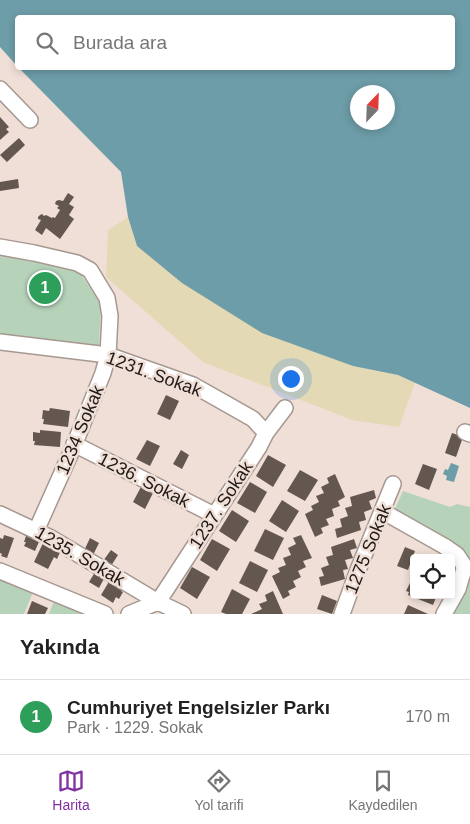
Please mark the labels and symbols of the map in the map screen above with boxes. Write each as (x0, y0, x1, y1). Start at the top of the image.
north arrow (350, 85, 395, 130)
pin: 1 (29, 269, 61, 307)
street label: 1231. Sokak (104, 347, 205, 401)
your location (278, 366, 304, 392)
street label: 1234 Sokak (52, 381, 108, 478)
street label: 1236. Sokak (95, 448, 194, 512)
street label: 1237. Sokak (185, 457, 257, 552)
street label: 1275 Sokak (341, 500, 395, 597)
street label: 1235. Sokak (32, 522, 129, 590)

